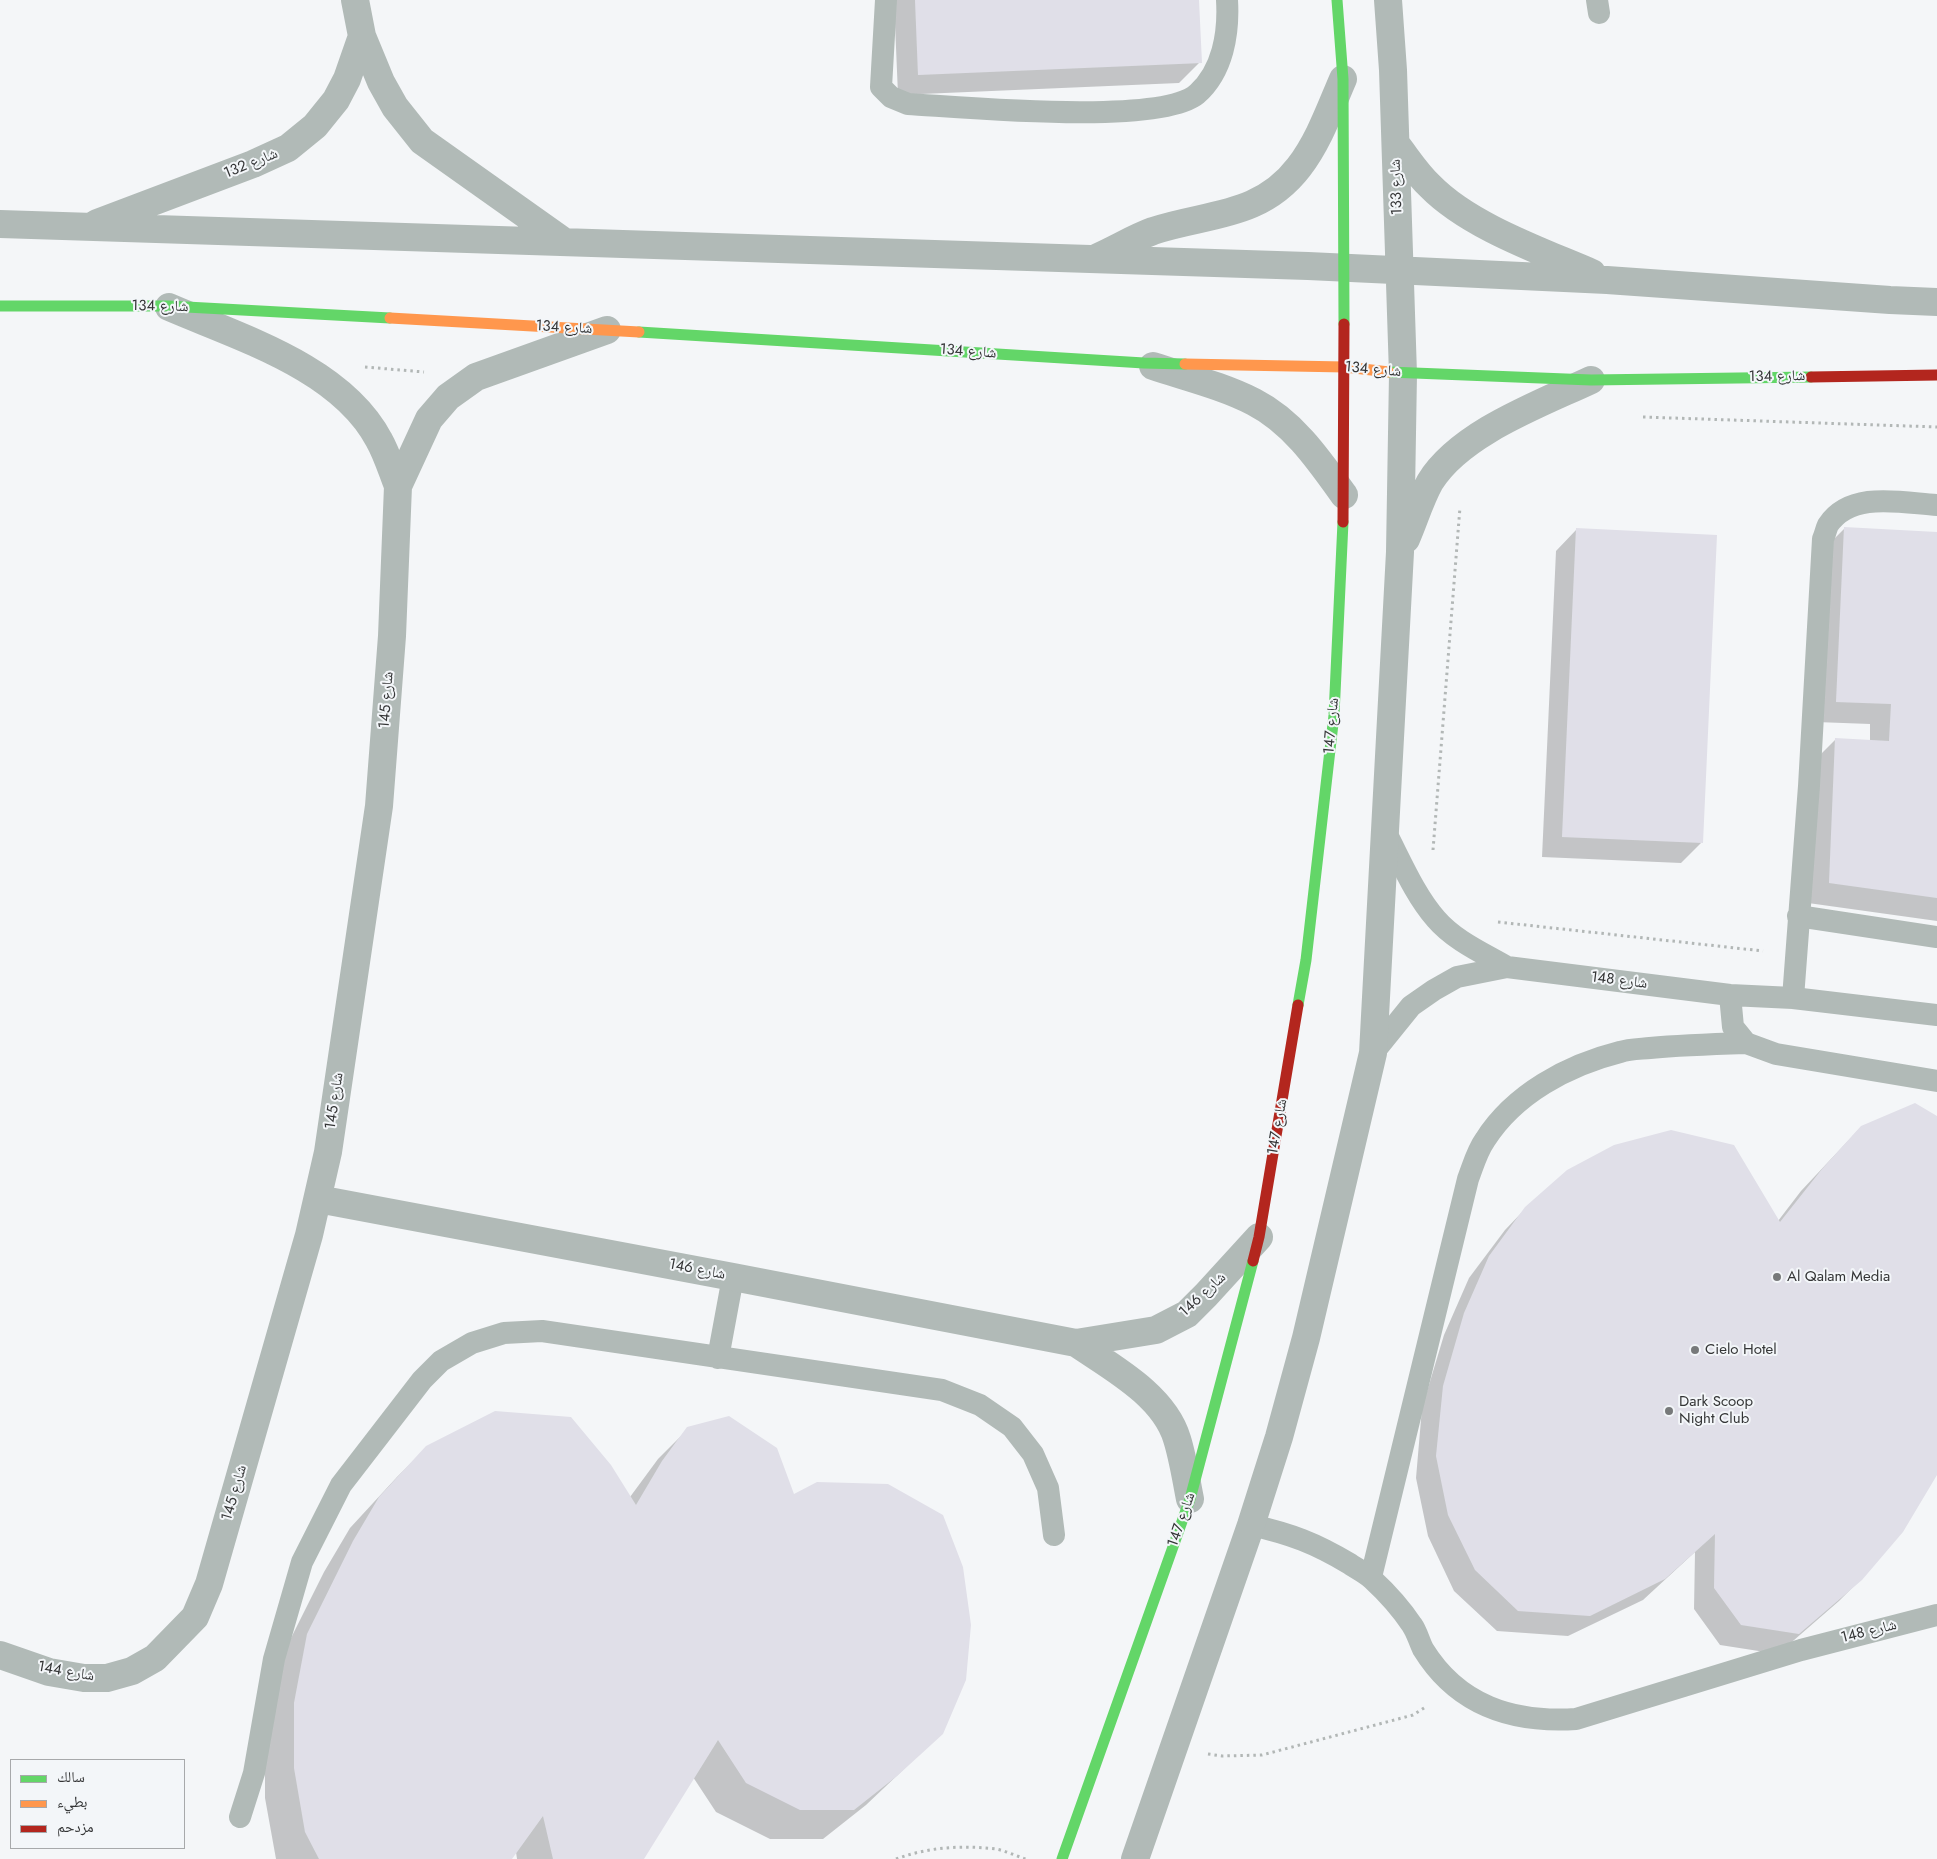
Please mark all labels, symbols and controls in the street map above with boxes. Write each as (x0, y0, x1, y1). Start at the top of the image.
street label: شارع 132 (221, 145, 281, 183)
street label: شارع 133 (1387, 159, 1407, 215)
street label: شارع 134 (131, 298, 189, 316)
street label: شارع 134 (535, 318, 593, 338)
street label: شارع 134 (939, 341, 997, 363)
street label: شارع 134 (1344, 359, 1402, 381)
street label: شارع 134 (1748, 368, 1806, 386)
street label: شارع 145 (376, 671, 398, 729)
street label: شارع 147 (1321, 697, 1343, 755)
street label: شارع 148 (1590, 969, 1648, 993)
street label: شارع 145 (322, 1072, 348, 1130)
street label: شارع 147 (1264, 1098, 1292, 1156)
street label: شارع 146 (667, 1256, 727, 1284)
place label: Al Qalam Media (1787, 1268, 1890, 1286)
street label: شارع 146 (1176, 1269, 1230, 1321)
marker: Al Qalam Media (1771, 1271, 1783, 1283)
place label: Cielo Hotel (1705, 1341, 1777, 1359)
marker: Cielo Hotel (1689, 1344, 1701, 1356)
place label: Dark Scoop Night Club (1679, 1393, 1753, 1428)
marker: Dark Scoop Night Club (1663, 1405, 1675, 1417)
street label: شارع 145 (218, 1463, 252, 1523)
street label: شارع 147 (1164, 1490, 1200, 1550)
street label: شارع 148 (1839, 1616, 1899, 1648)
street label: شارع 144 (36, 1658, 96, 1686)
legend (10, 1759, 185, 1849)
text: سالك (57, 1766, 85, 1788)
text: بطيء (57, 1791, 87, 1813)
text: مزدحم (57, 1816, 94, 1838)

